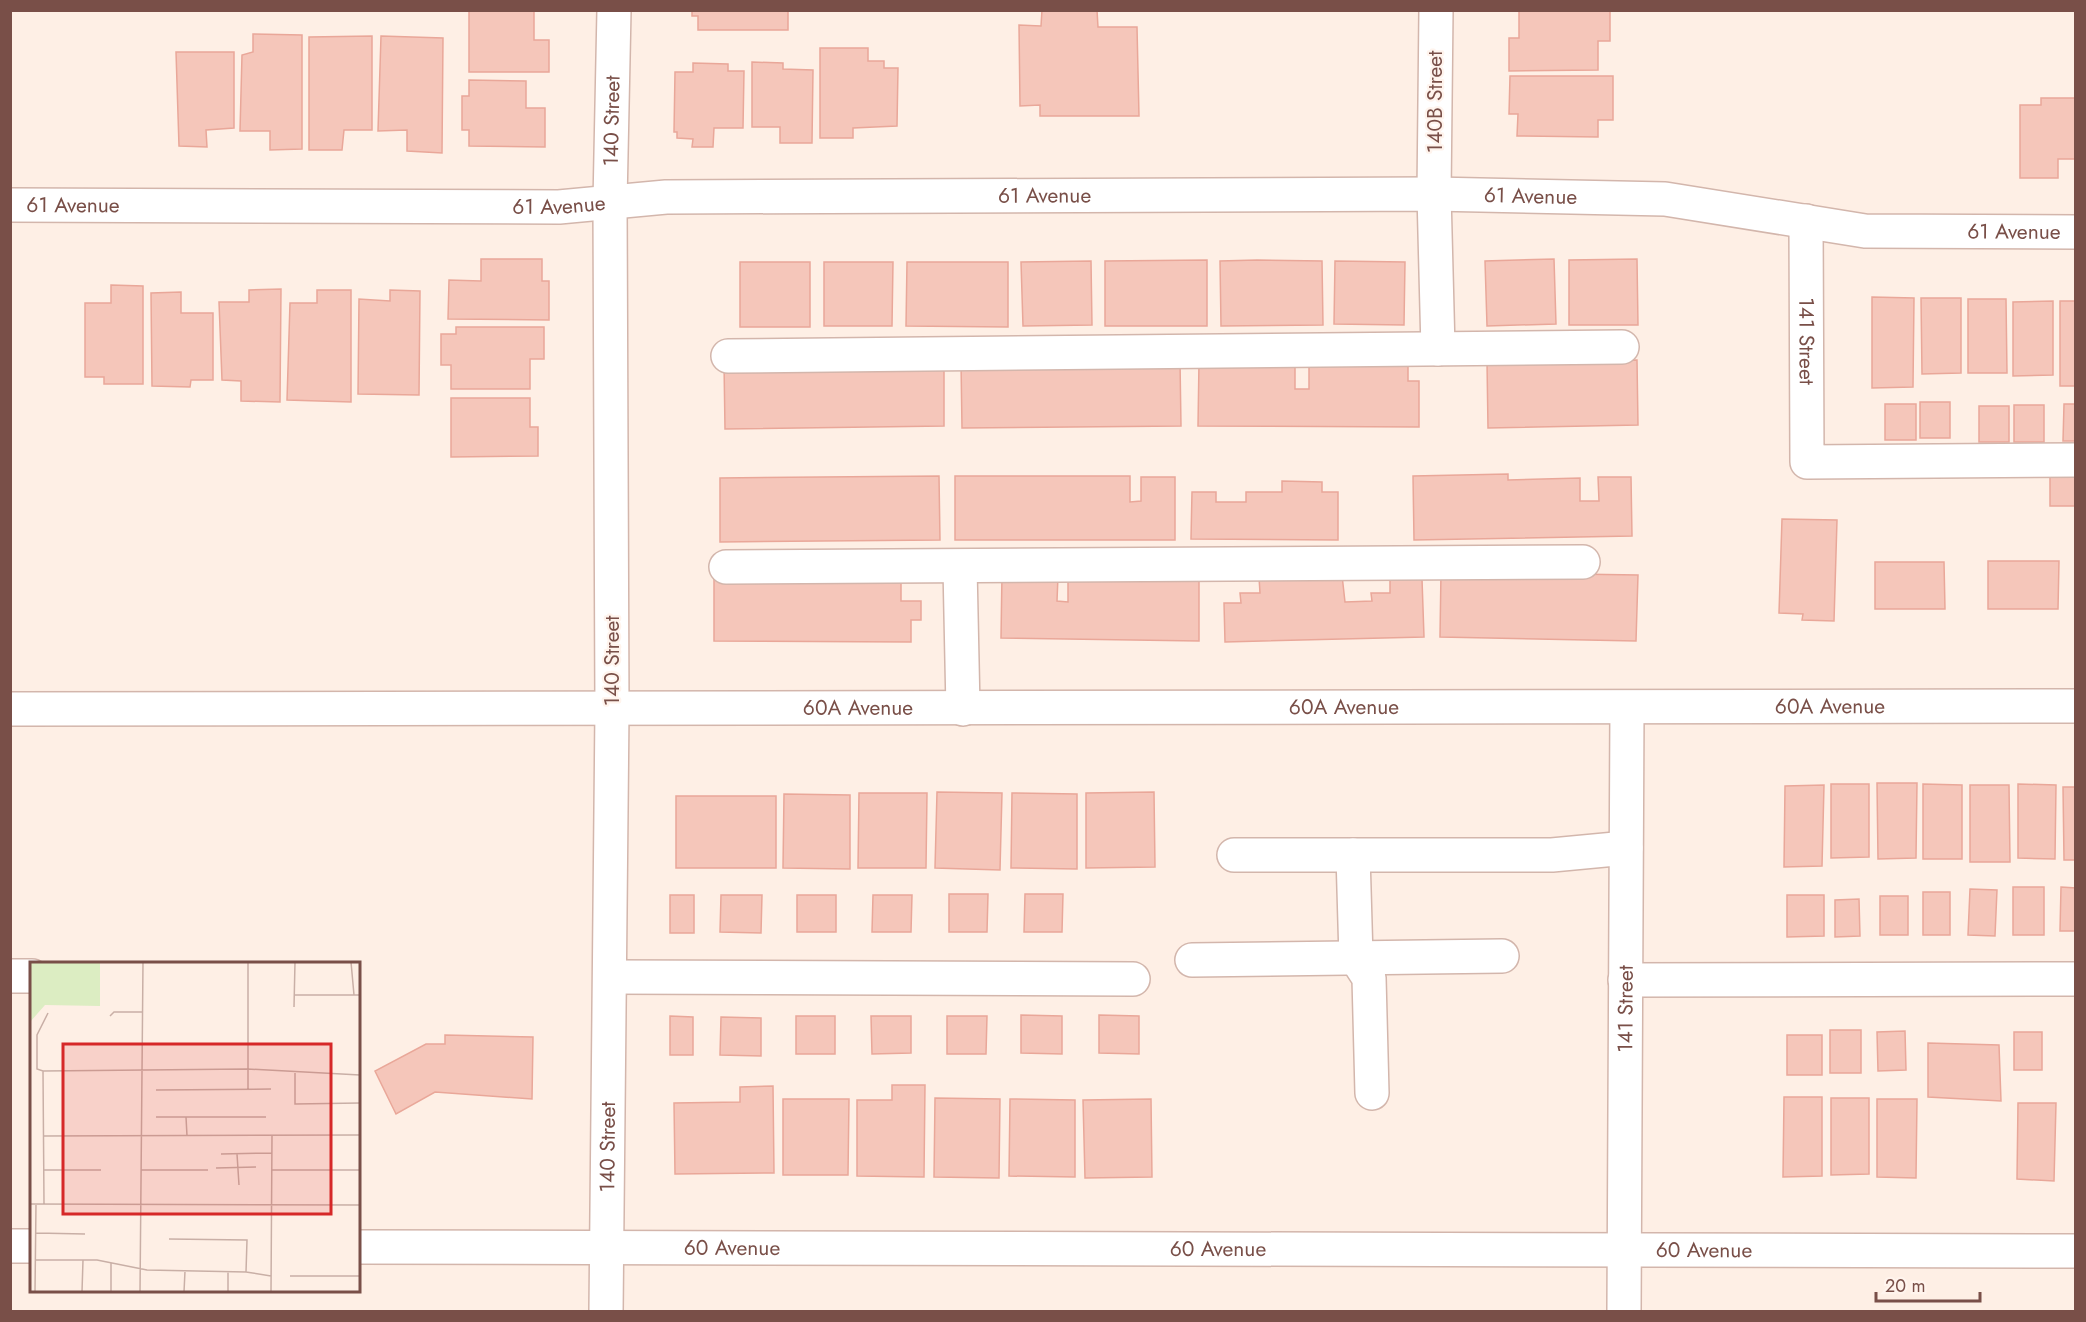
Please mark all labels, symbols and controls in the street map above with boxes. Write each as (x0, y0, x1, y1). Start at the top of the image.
street label: 140B Street (1420, 51, 1450, 153)
street label: 140 Street (596, 75, 628, 167)
street label: 61 Avenue (998, 180, 1091, 211)
street label: 61 Avenue (1484, 180, 1578, 212)
street label: 61 Avenue (512, 188, 607, 222)
street label: 61 Avenue (26, 190, 120, 220)
street label: 61 Avenue (1967, 216, 2061, 247)
street label: 141 Street (1791, 297, 1822, 385)
street label: 140 Street (597, 616, 627, 706)
street label: 60A Avenue (1775, 691, 1885, 721)
street label: 60A Avenue (1289, 692, 1399, 722)
street label: 60A Avenue (803, 693, 913, 723)
inset map (30, 962, 360, 1292)
street label: 141 Street (1610, 965, 1641, 1053)
street label: 140 Street (592, 1101, 623, 1193)
street label: 60 Avenue (684, 1233, 780, 1263)
street label: 60 Avenue (1170, 1234, 1266, 1264)
street label: 60 Avenue (1656, 1235, 1752, 1265)
scale bar (1876, 1265, 1980, 1303)
text: 20 m (1885, 1273, 1925, 1299)

